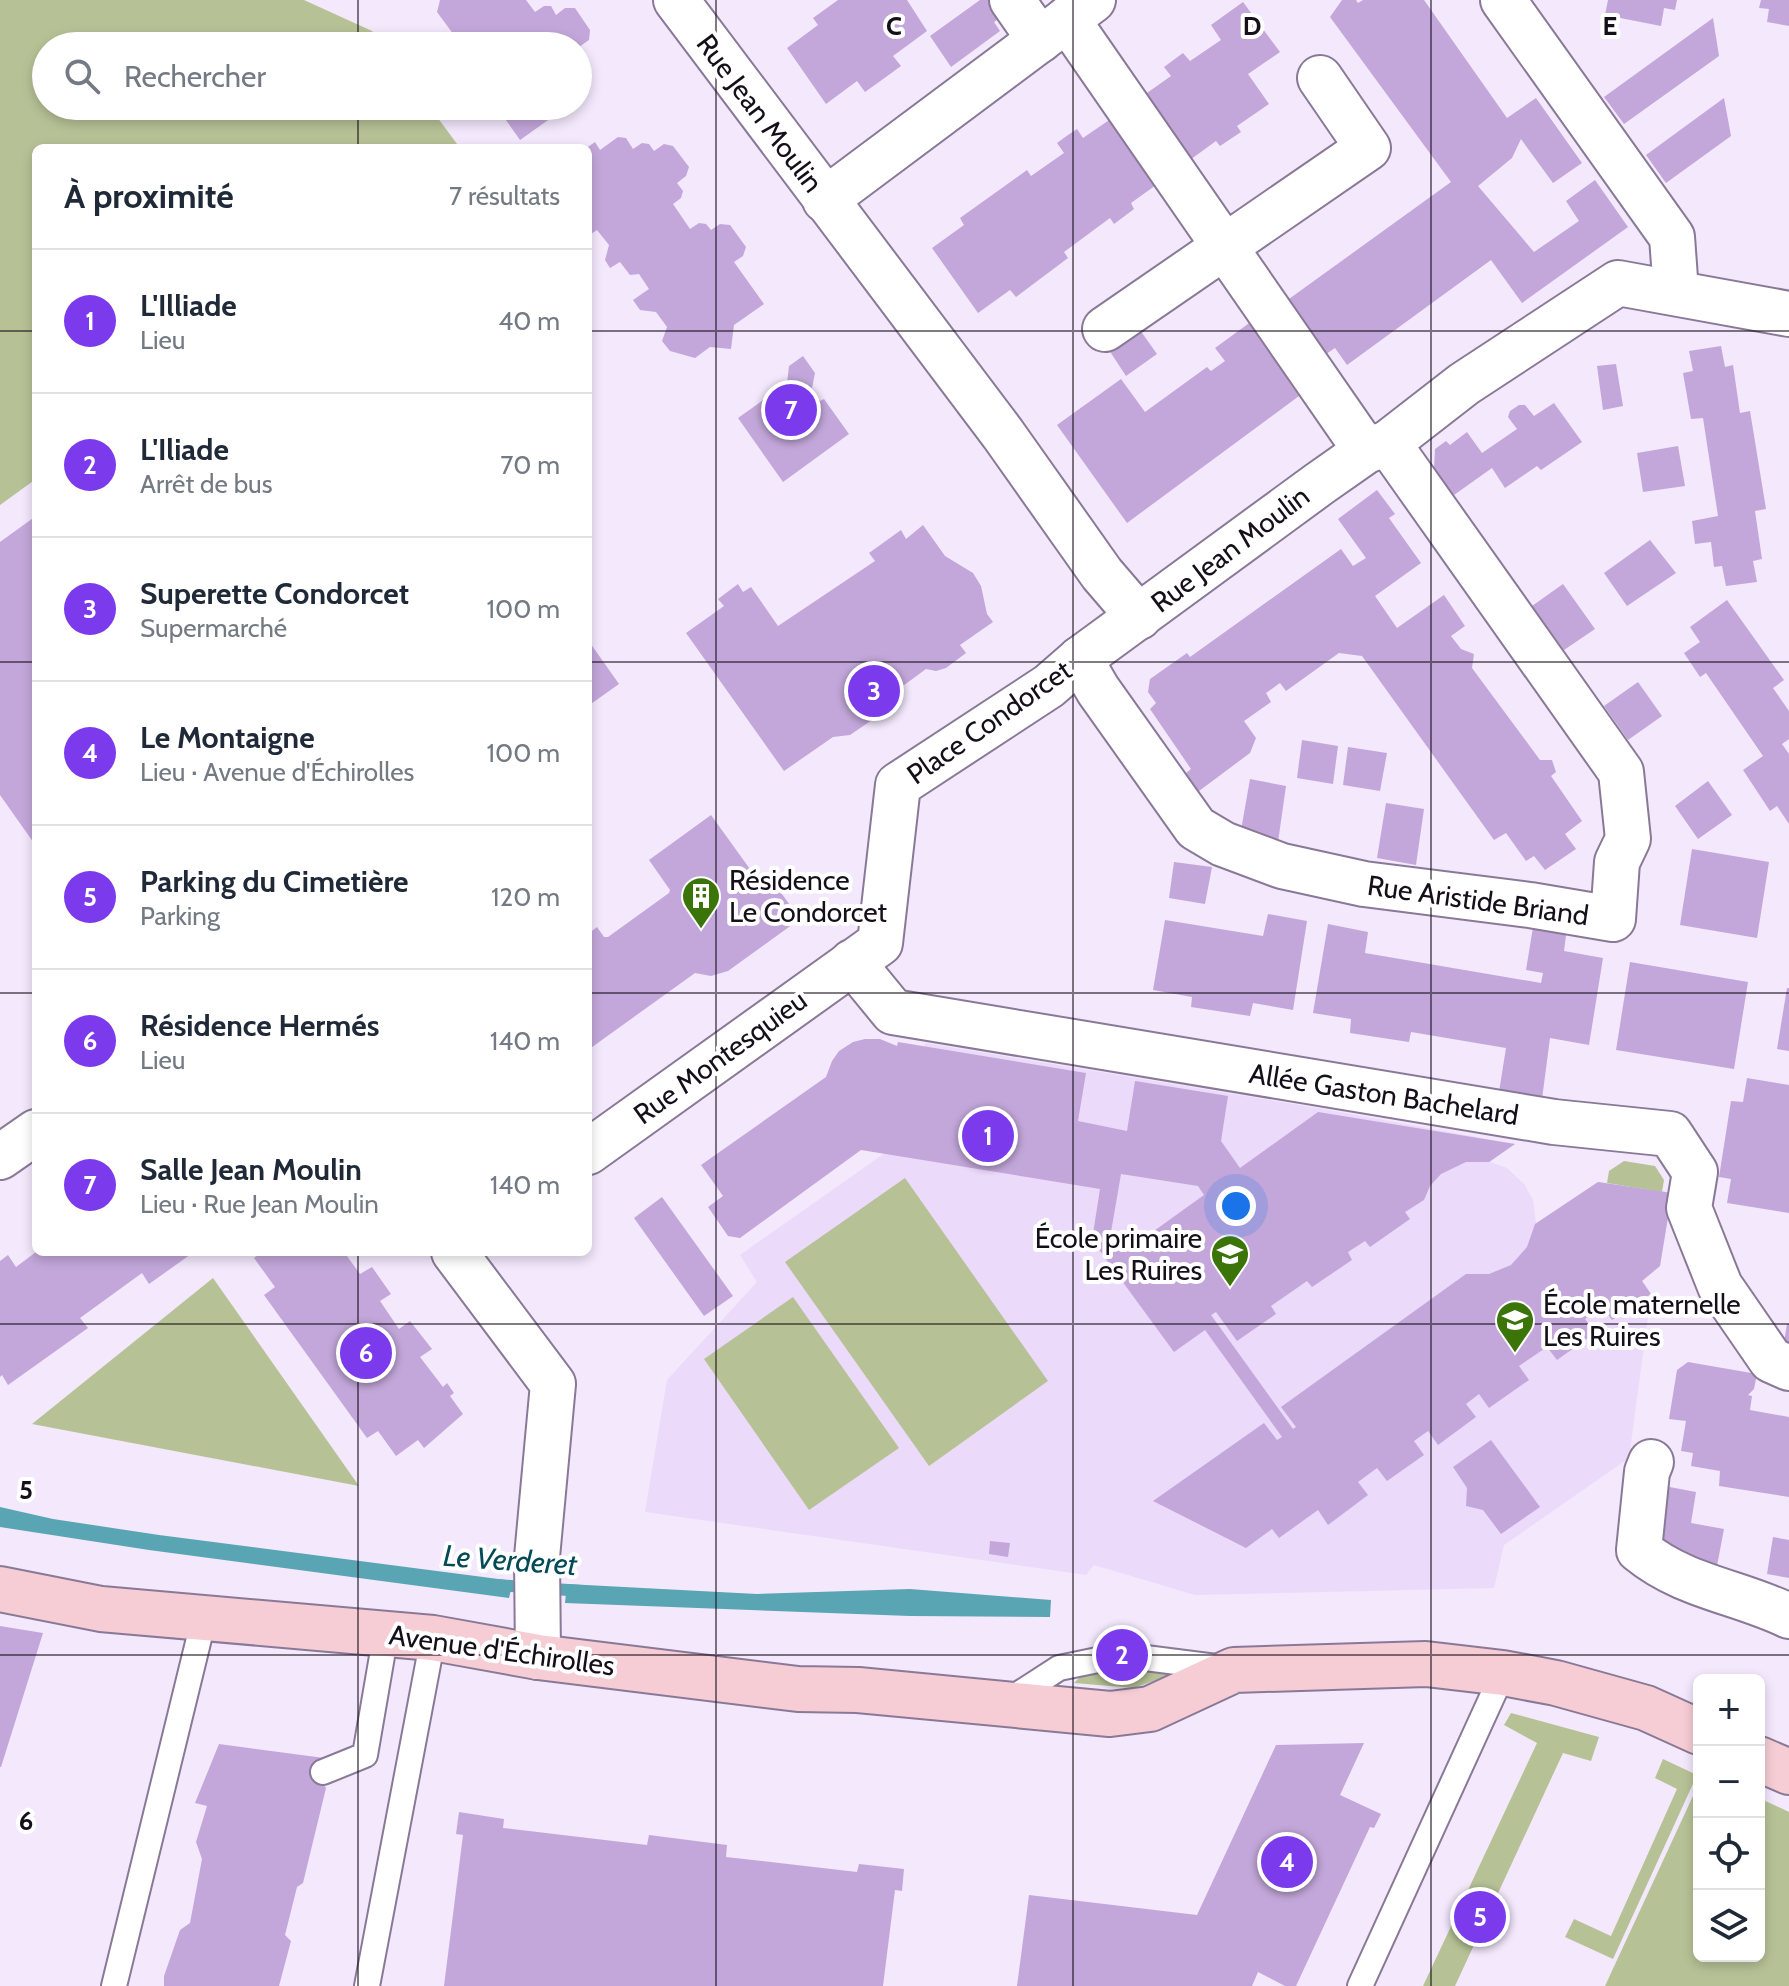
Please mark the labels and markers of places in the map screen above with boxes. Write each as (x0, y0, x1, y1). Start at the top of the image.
pin: 7 (765, 380, 817, 440)
pin: 3 (848, 661, 900, 721)
place label: Résidence Le Condorcet (729, 863, 887, 929)
building icon: Résidence Le Condorcet (680, 875, 722, 930)
pin: 1 (962, 1106, 1014, 1166)
place label: École primaire Les Ruires (1035, 1221, 1202, 1287)
school or university icon: École primaire Les Ruires (1209, 1233, 1251, 1288)
place label: École maternelle Les Ruires (1543, 1287, 1741, 1353)
school or university icon: École maternelle Les Ruires (1494, 1299, 1536, 1354)
pin: 6 (340, 1323, 392, 1383)
pin: 2 (1096, 1625, 1148, 1685)
pin: 4 (1261, 1832, 1313, 1892)
pin: 5 (1454, 1887, 1506, 1947)

